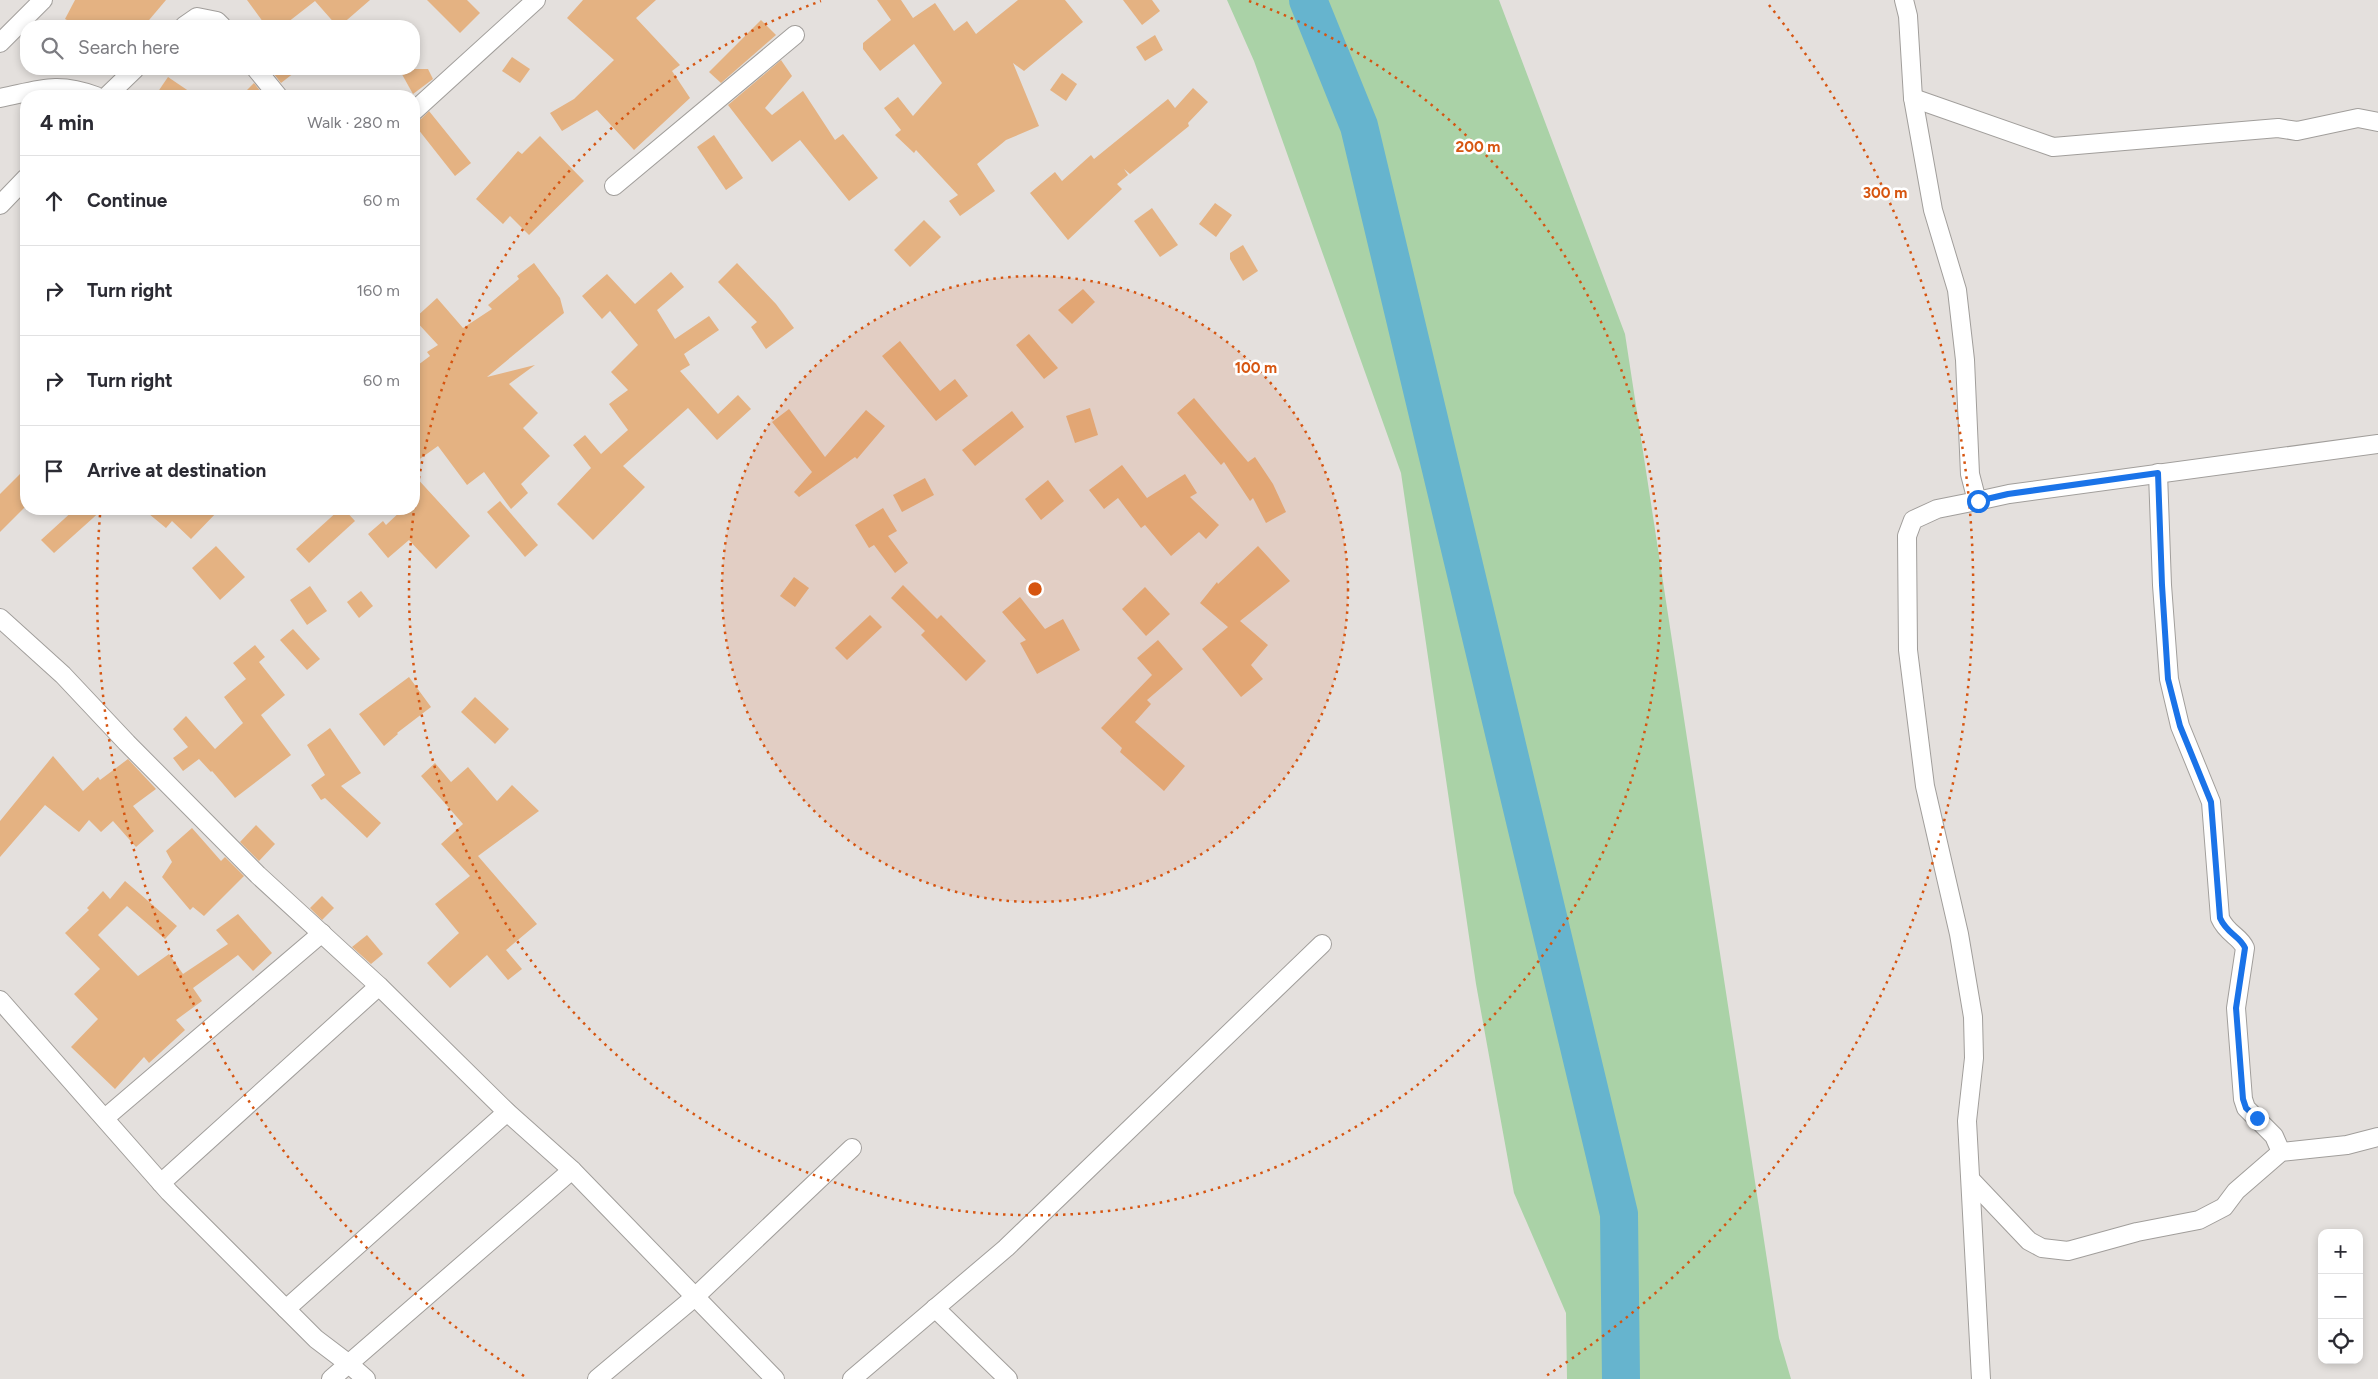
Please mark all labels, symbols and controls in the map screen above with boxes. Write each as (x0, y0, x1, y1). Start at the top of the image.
search box (20, 20, 420, 75)
icon: search (38, 34, 66, 62)
text: Search here (78, 36, 180, 59)
text: 4 min (40, 110, 94, 135)
text: Walk · 280 m (307, 113, 400, 132)
text: 200 m (1456, 138, 1500, 156)
text: 300 m (1863, 184, 1907, 202)
icon: ahead (40, 187, 68, 215)
text: Continue (87, 189, 167, 212)
text: 60 m (363, 191, 400, 210)
icon: right (40, 277, 68, 305)
text: Turn right (87, 279, 173, 302)
text: 160 m (357, 281, 400, 300)
text: 100 m (1235, 359, 1277, 377)
icon: right (40, 367, 68, 395)
text: Turn right (87, 369, 173, 392)
text: 60 m (363, 371, 400, 390)
icon: arrive (40, 457, 68, 485)
text: Arrive at destination (87, 459, 266, 482)
route start (1967, 490, 1990, 513)
centre of rings (1026, 580, 1044, 598)
route end (2246, 1107, 2269, 1130)
map controls (2318, 1229, 2363, 1364)
button: + (2318, 1229, 2363, 1274)
button: − (2318, 1274, 2363, 1319)
button: locate (2318, 1319, 2363, 1364)

